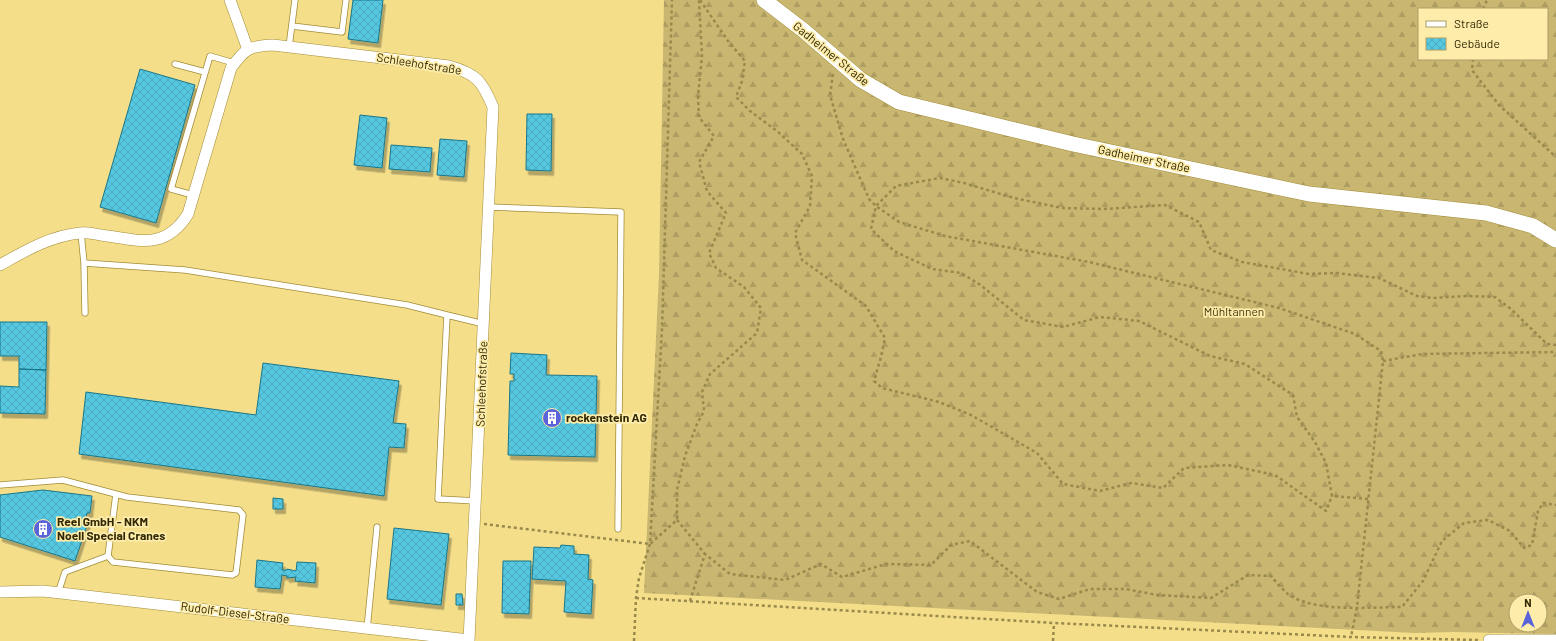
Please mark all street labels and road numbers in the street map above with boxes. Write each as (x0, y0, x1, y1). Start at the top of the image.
street label: Gadheimer Straße (791, 18, 872, 88)
street label: Schleehofstraße (376, 49, 463, 77)
street label: Gadheimer Straße (1097, 141, 1192, 175)
street label: Schleehofstraße (473, 341, 489, 427)
street label: Rudolf-Diesel-Straße (180, 598, 290, 626)

